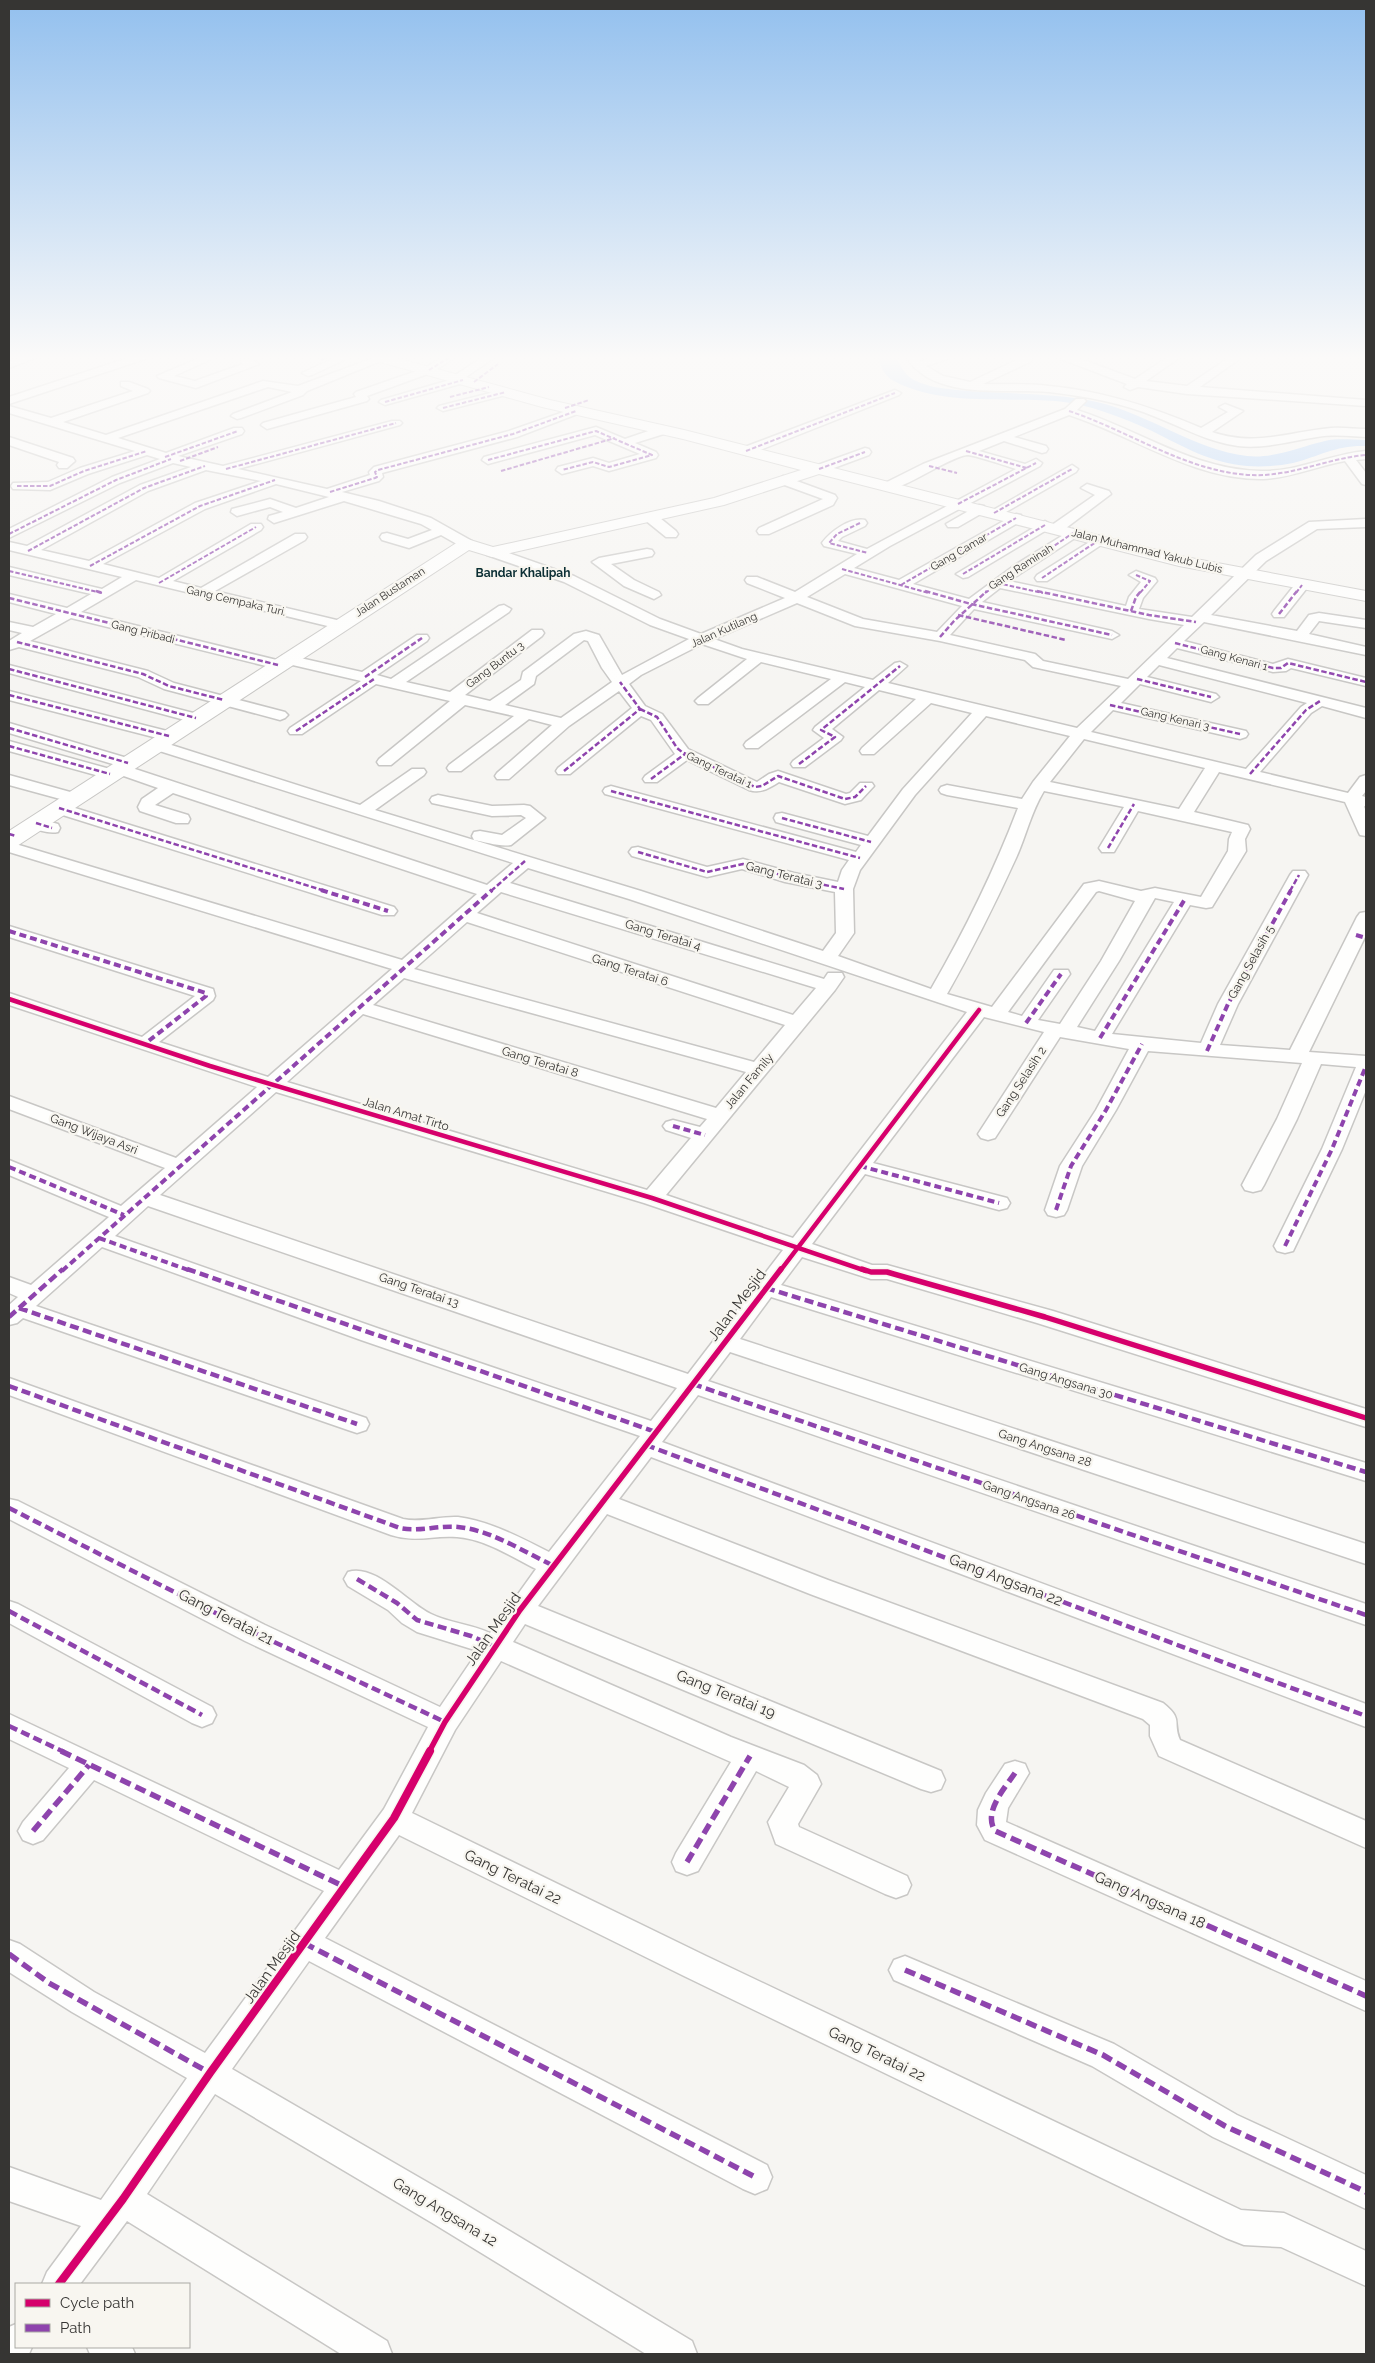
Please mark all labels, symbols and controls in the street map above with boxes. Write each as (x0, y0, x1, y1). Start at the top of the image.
street label: Jalan Muhammad Yakub Lubis (1070, 526, 1224, 576)
street label: Gang Camar (928, 530, 990, 573)
street label: Gang Raminah (986, 541, 1056, 593)
street label: Jalan Bustaman (353, 565, 427, 619)
district label: Bandar Khalipah (476, 566, 570, 580)
street label: Gang Cempaka Turi. (185, 583, 287, 619)
street label: Jalan Kutilang (689, 610, 759, 650)
street label: Gang Pribadi (110, 618, 176, 646)
street label: Gang Buntu 3 (464, 639, 527, 691)
street label: Gang Kenari 1 (1199, 643, 1269, 673)
street label: Gang Kenari 3 (1139, 705, 1211, 733)
street label: Gang Teratai 1 (684, 749, 754, 791)
street label: Gang Teratai 3 (744, 859, 824, 891)
street label: Gang Teratai 4 (623, 917, 703, 953)
street label: Gang Selasih 5 (1225, 922, 1277, 1001)
street label: Gang Teratai 6 (590, 951, 670, 989)
street label: Gang Teratai 8 (500, 1044, 580, 1080)
street label: Gang Selasih 2 (993, 1044, 1049, 1120)
street label: Jalan Family (722, 1050, 777, 1112)
street label: Jalan Amat Tirto (361, 1094, 451, 1134)
street label: Gang Wijaya Asri (48, 1111, 140, 1157)
street label: Jalan Mesjid (704, 1266, 770, 1344)
street label: Gang Teratai 13 (377, 1270, 461, 1310)
street label: Gang Angsana 30 (1017, 1360, 1115, 1402)
street label: Gang Angsana 28 (997, 1426, 1093, 1470)
street label: Gang Angsana 26 (981, 1478, 1077, 1522)
street label: Gang Angsana 22 (947, 1550, 1066, 1610)
street label: Gang Teratai 21 (175, 1585, 277, 1649)
street label: Jalan Mesjid (461, 1589, 525, 1669)
street label: Gang Teratai 19 (674, 1666, 778, 1722)
street label: Gang Teratai 22 (461, 1846, 565, 1908)
street label: Gang Angsana 18 (1092, 1867, 1209, 1933)
street label: Jalan Mesjid (240, 1927, 304, 2007)
street label: Gang Teratai 22 (825, 2023, 929, 2085)
street label: Gang Angsana 12 (389, 2174, 501, 2250)
legend (15, 2283, 190, 2348)
text: Cycle path (60, 2294, 134, 2312)
text: Path (60, 2319, 91, 2337)

